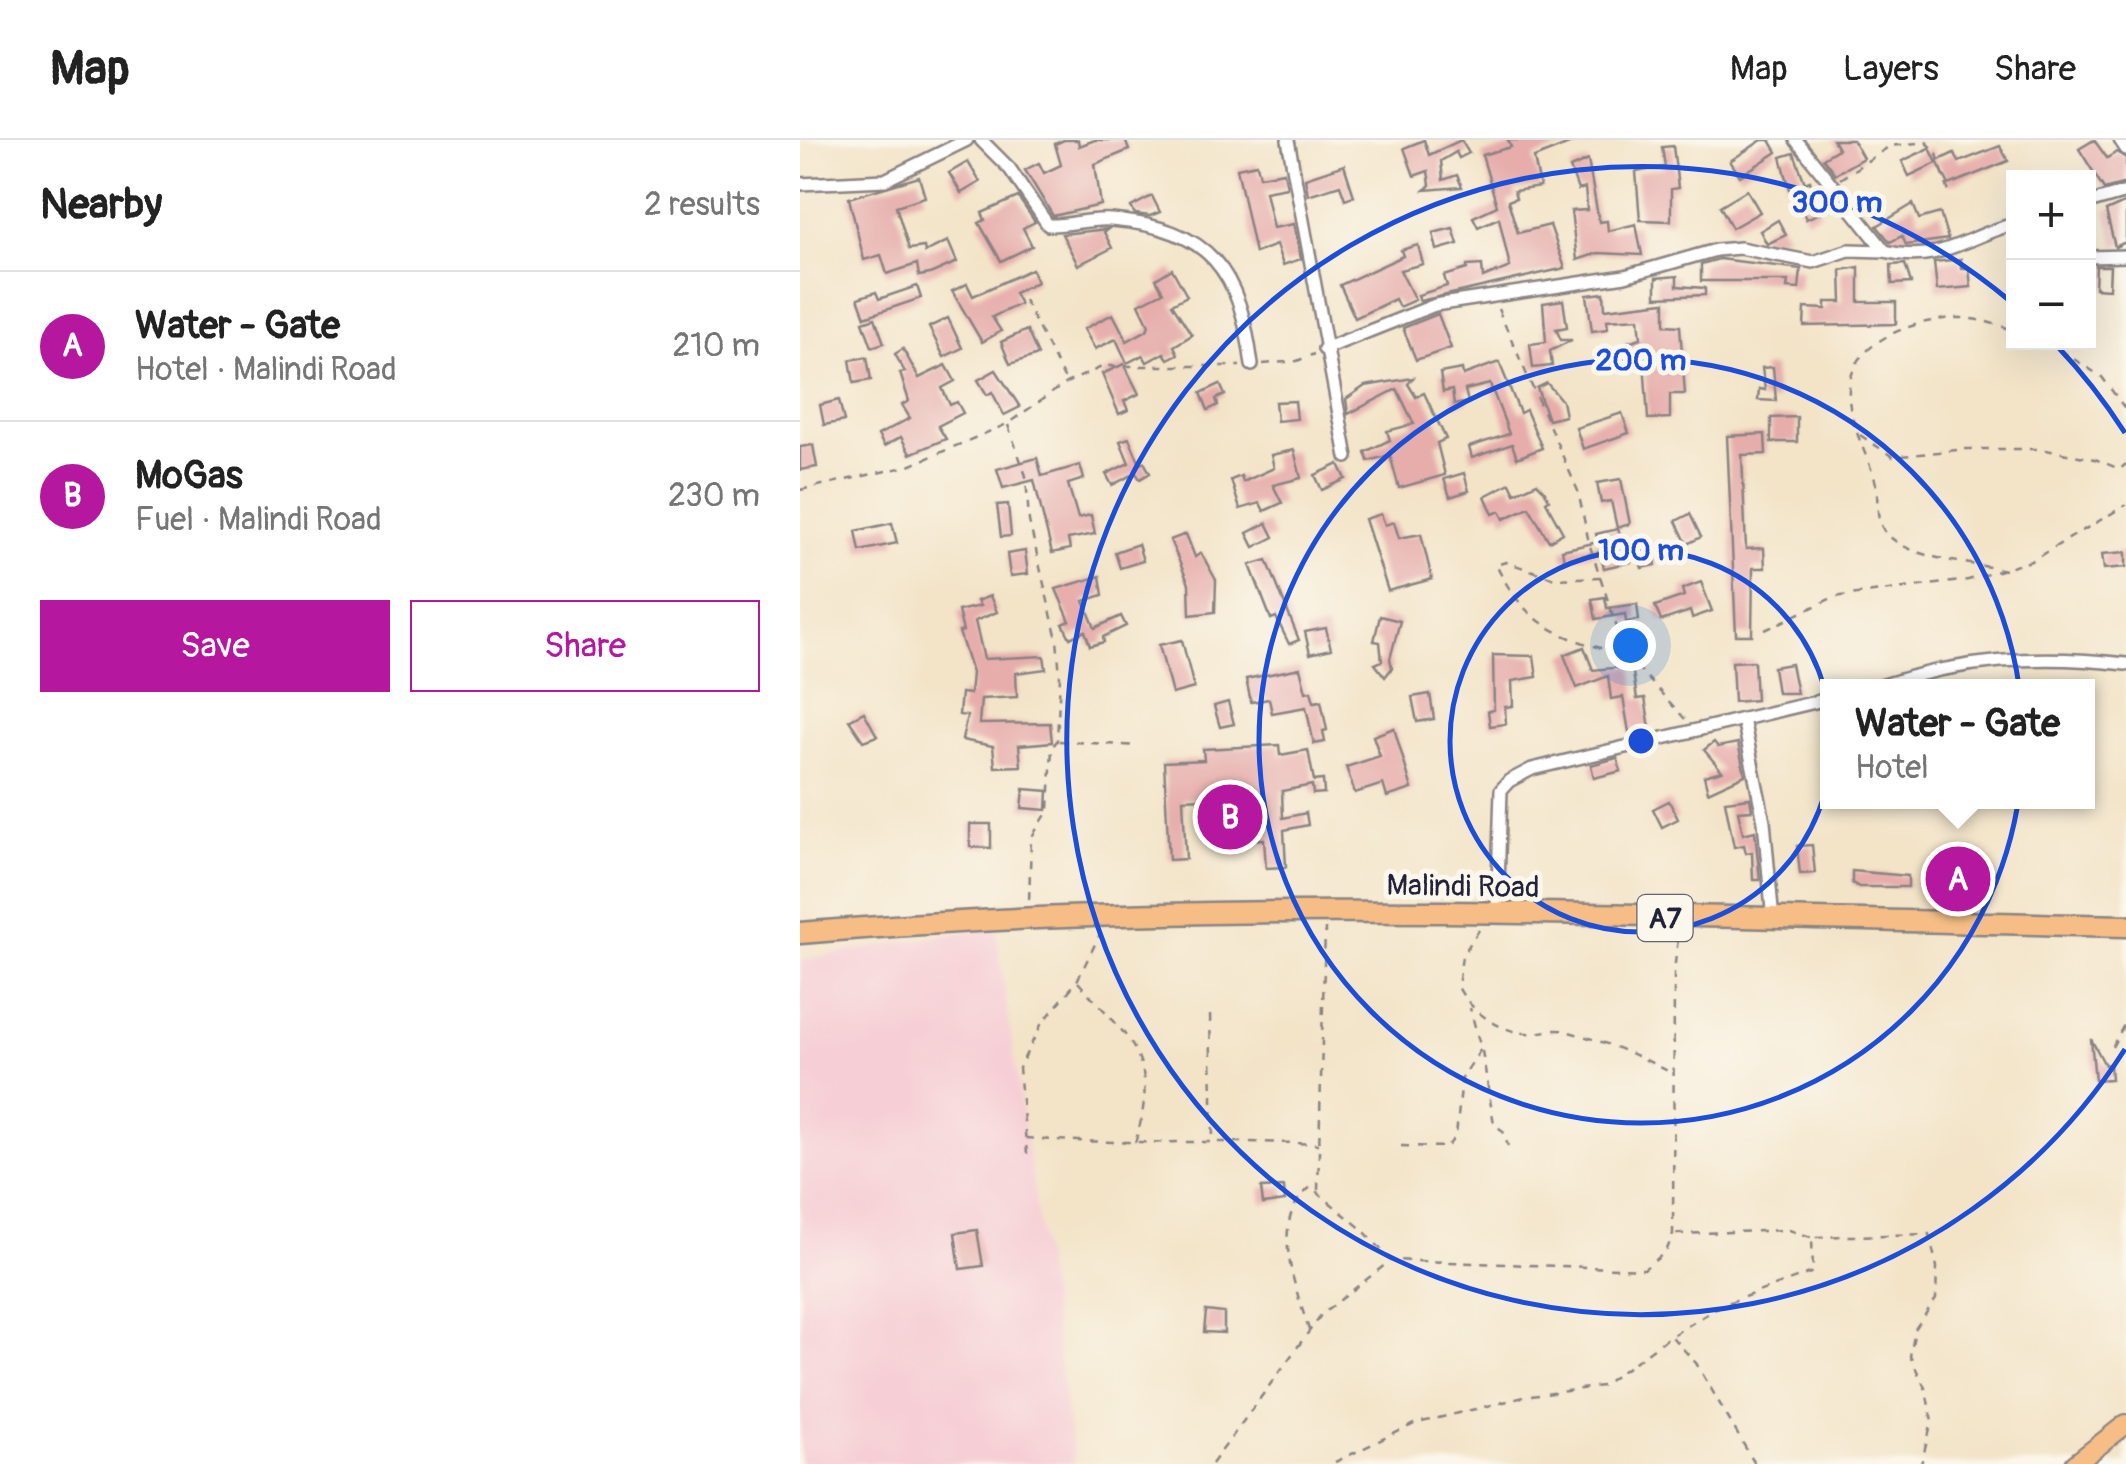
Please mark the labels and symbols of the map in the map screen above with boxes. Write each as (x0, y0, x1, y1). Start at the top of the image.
text: 300 m (1792, 184, 1882, 221)
text: 200 m (1596, 342, 1686, 379)
text: 100 m (1598, 532, 1684, 569)
your location (1605, 620, 1656, 671)
centre of rings (1623, 723, 1659, 759)
pin: B (1198, 780, 1262, 854)
pin: A (1926, 842, 1990, 916)
street label: Malindi Road (1386, 867, 1540, 906)
road number: A7 (1638, 895, 1692, 941)

